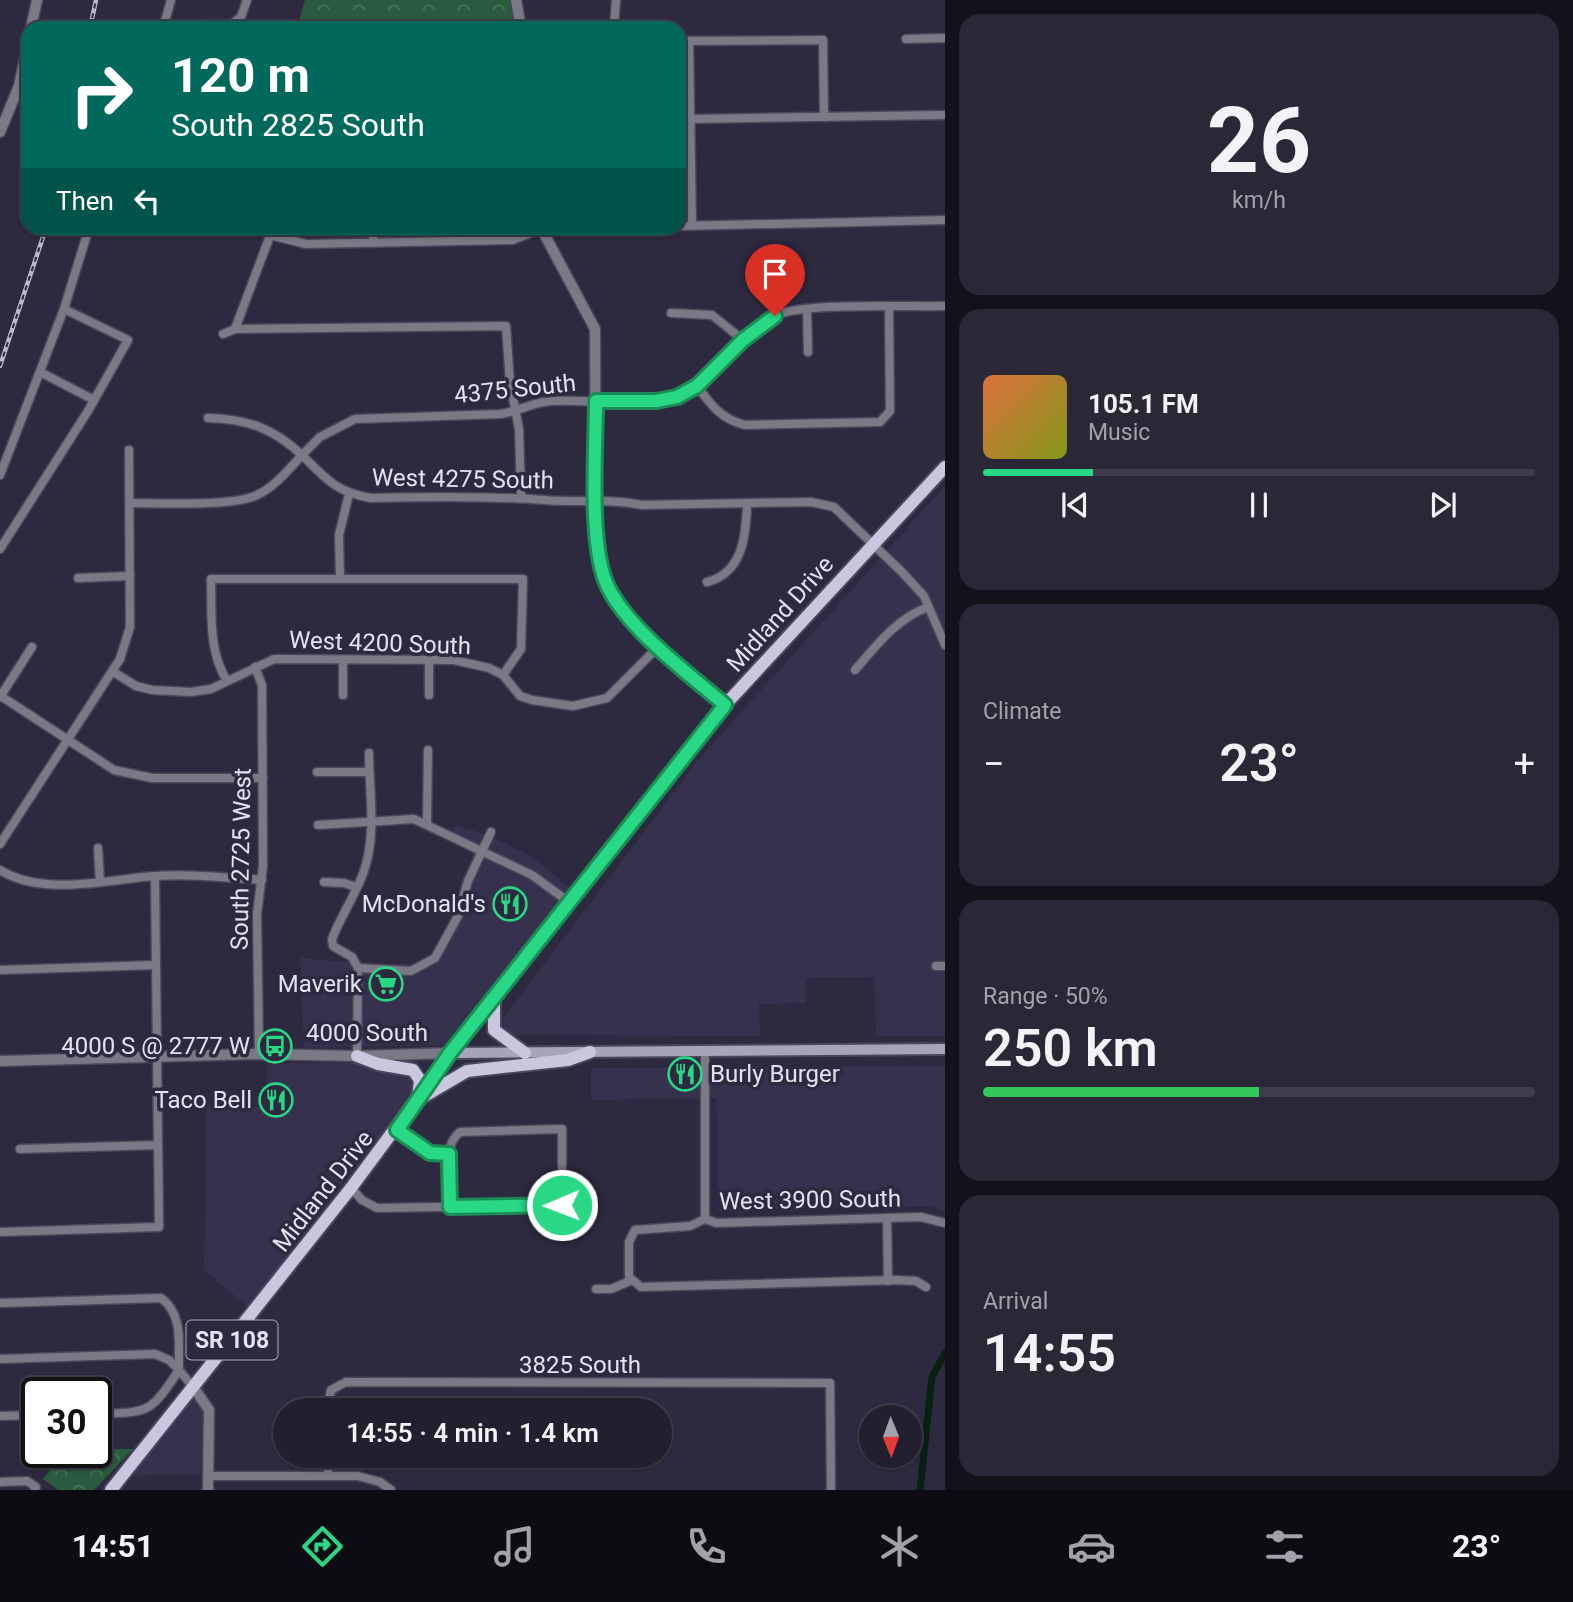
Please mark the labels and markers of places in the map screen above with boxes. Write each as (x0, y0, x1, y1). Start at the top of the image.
pin (745, 244, 805, 316)
restaurant icon: McDonald's (491, 885, 529, 923)
place label: McDonald's (362, 890, 486, 918)
supermarket icon: Maverik (367, 965, 405, 1003)
place label: Maverik (278, 970, 363, 998)
bus stop icon: 4000 S @ 2777 W (256, 1027, 294, 1065)
place label: 4000 S @ 2777 W (61, 1032, 250, 1060)
restaurant icon: Burly Burger (666, 1055, 704, 1093)
place label: Burly Burger (710, 1060, 840, 1088)
restaurant icon: Taco Bell (257, 1081, 295, 1119)
place label: Taco Bell (154, 1086, 252, 1114)

